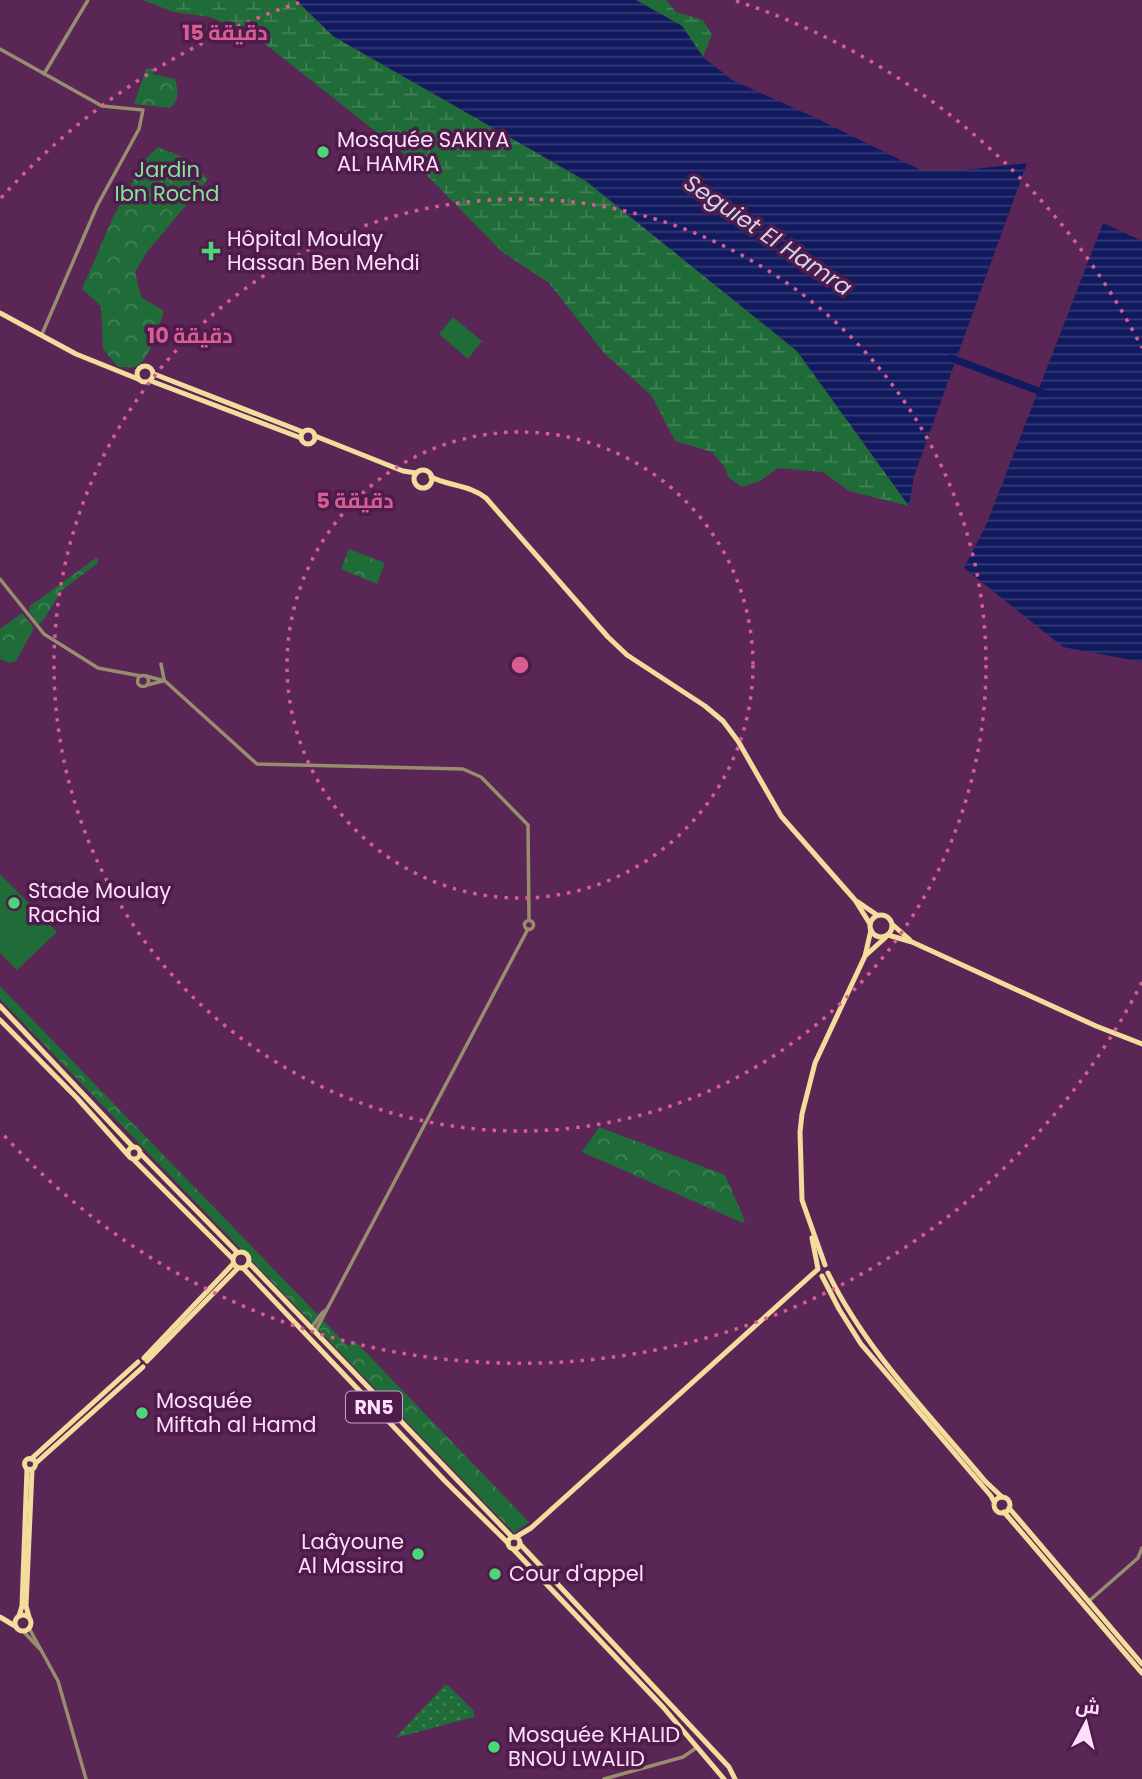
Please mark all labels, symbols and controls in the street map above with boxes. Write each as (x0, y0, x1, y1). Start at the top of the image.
text: 15 دقيقة (182, 18, 268, 47)
place label: Mosquée SAKIYA AL HAMRA (337, 125, 509, 178)
marker: Mosquée SAKIYA AL HAMRA (315, 144, 331, 160)
park label: Jardin Ibn Rochd (115, 155, 220, 208)
water label: Seguiet El Hamra (678, 167, 858, 303)
place label: Hôpital Moulay Hassan Ben Mehdi (227, 224, 420, 277)
marker: Hôpital Moulay Hassan Ben Mehdi (201, 241, 221, 261)
text: 10 دقيقة (147, 321, 233, 350)
text: 5 دقيقة (316, 486, 394, 515)
centre of rings (508, 653, 532, 677)
place label: Stade Moulay Rachid (28, 876, 171, 929)
marker: Stade Moulay Rachid (6, 895, 22, 911)
place label: Mosquée Miftah al Hamd (156, 1386, 317, 1439)
road number: RN5 (346, 1392, 402, 1422)
marker: Mosquée Miftah al Hamd (134, 1405, 150, 1421)
place label: Laâyoune Al Massira (298, 1527, 404, 1580)
marker: Laâyoune Al Massira (410, 1546, 426, 1562)
place label: Cour d'appel (509, 1559, 644, 1588)
marker: Cour d'appel (487, 1566, 503, 1582)
north arrow (1051, 1688, 1121, 1758)
text: ش (1074, 1692, 1102, 1722)
place label: Mosquée KHALID BNOU LWALID (508, 1720, 680, 1773)
marker: Mosquée KHALID BNOU LWALID (486, 1739, 502, 1755)

